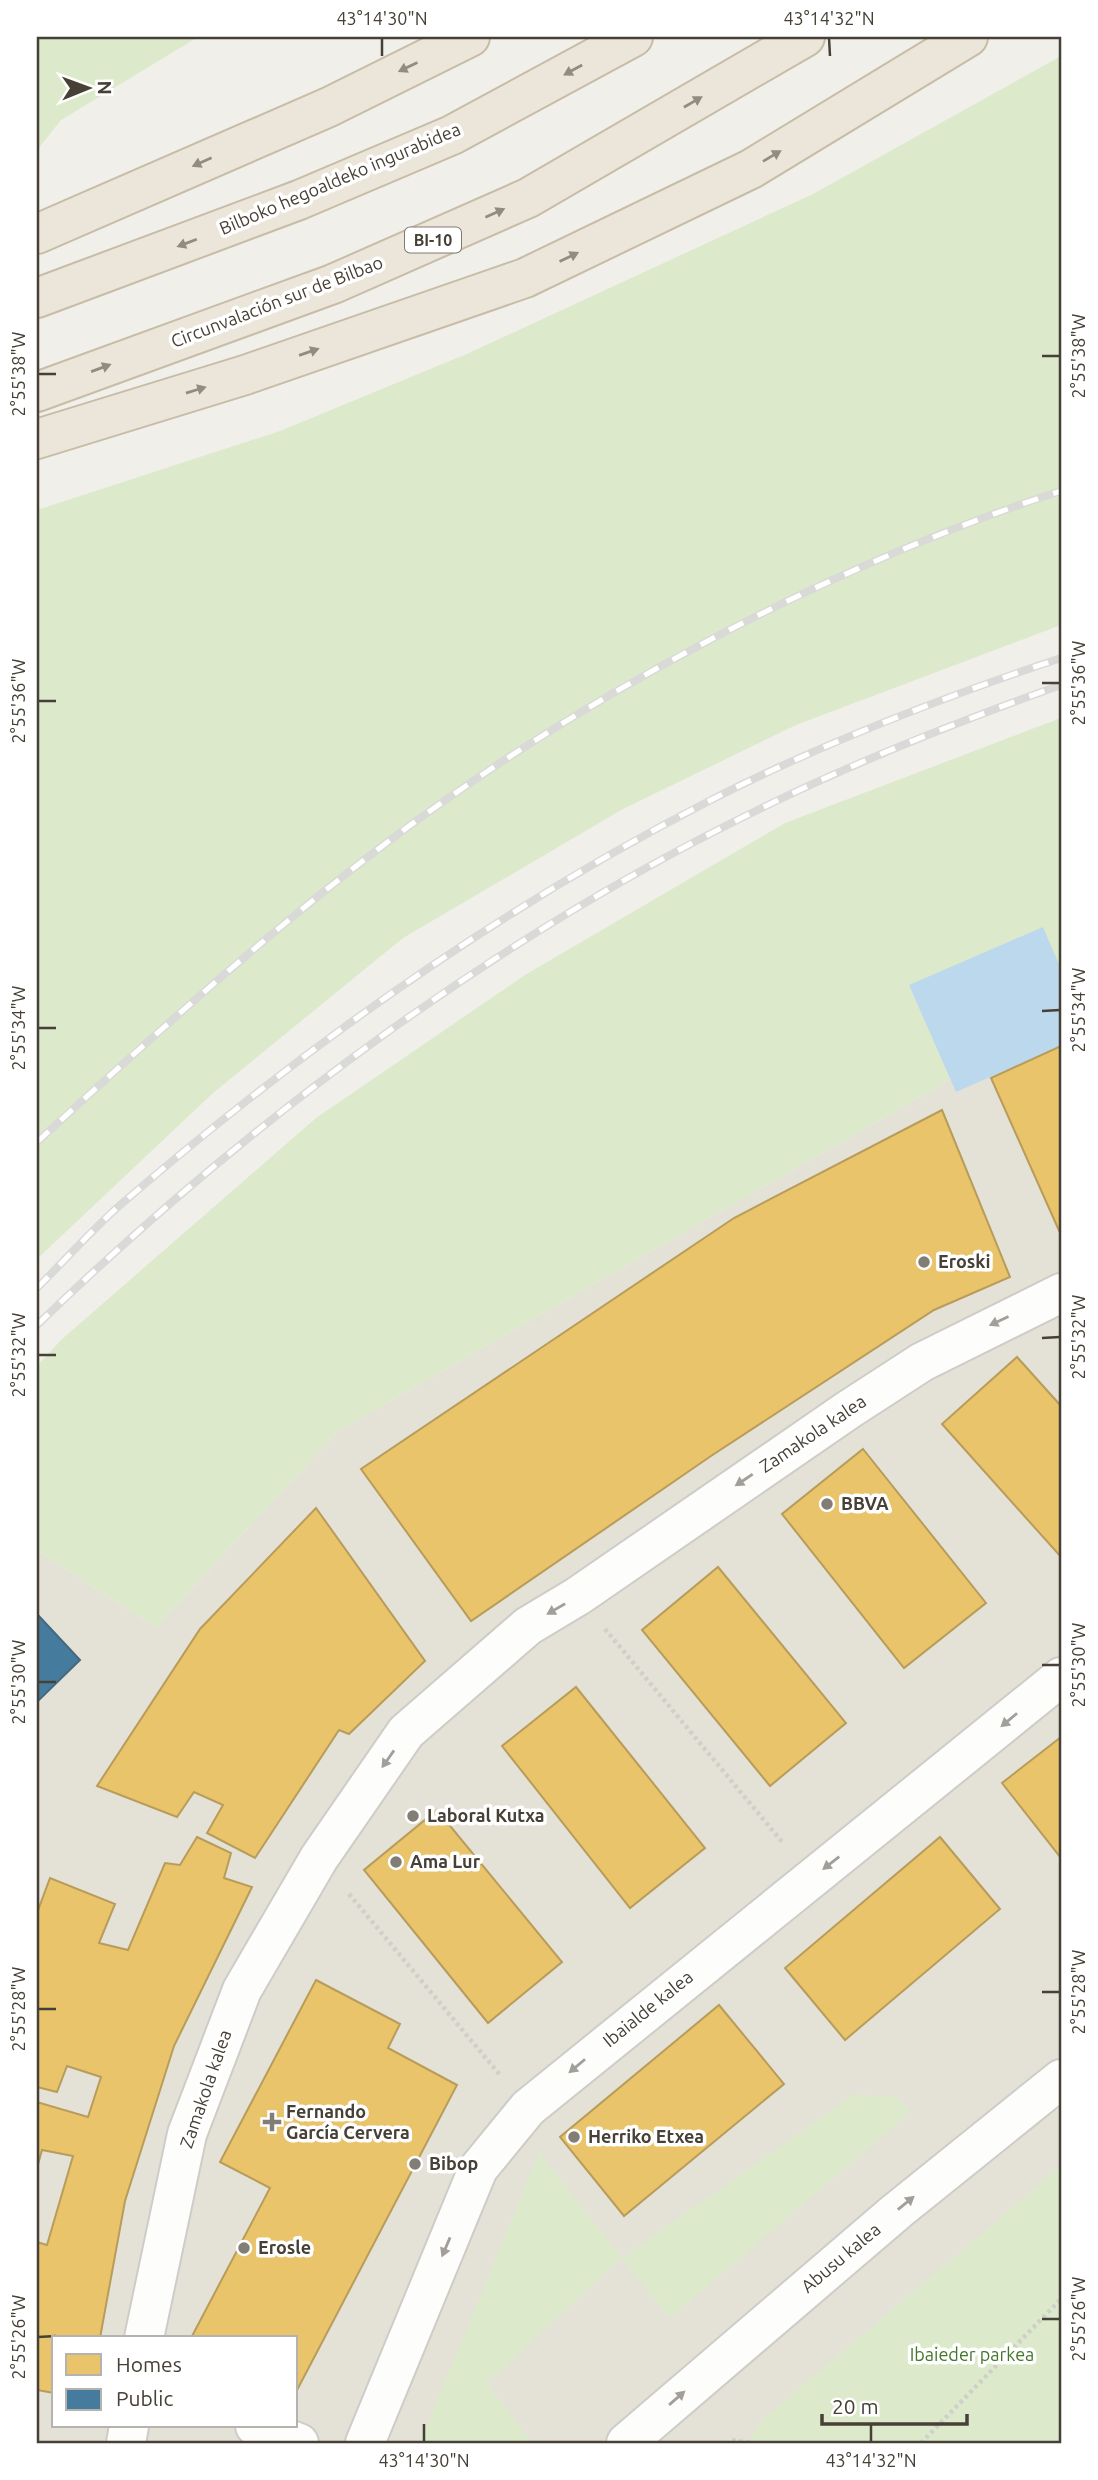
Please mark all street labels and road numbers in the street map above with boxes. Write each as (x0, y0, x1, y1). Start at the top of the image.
street label: Bilboko hegoaldeko ingurabidea (216, 118, 463, 238)
road number: BI-10 (405, 228, 461, 252)
street label: Circunvalación sur de Bilbao (168, 251, 385, 351)
street label: Zamakola kalea (756, 1390, 869, 1476)
street label: Ibaialde kalea (599, 1966, 696, 2050)
street label: Zamakola kalea (175, 2027, 235, 2150)
street label: Abusu kalea (797, 2218, 884, 2296)

